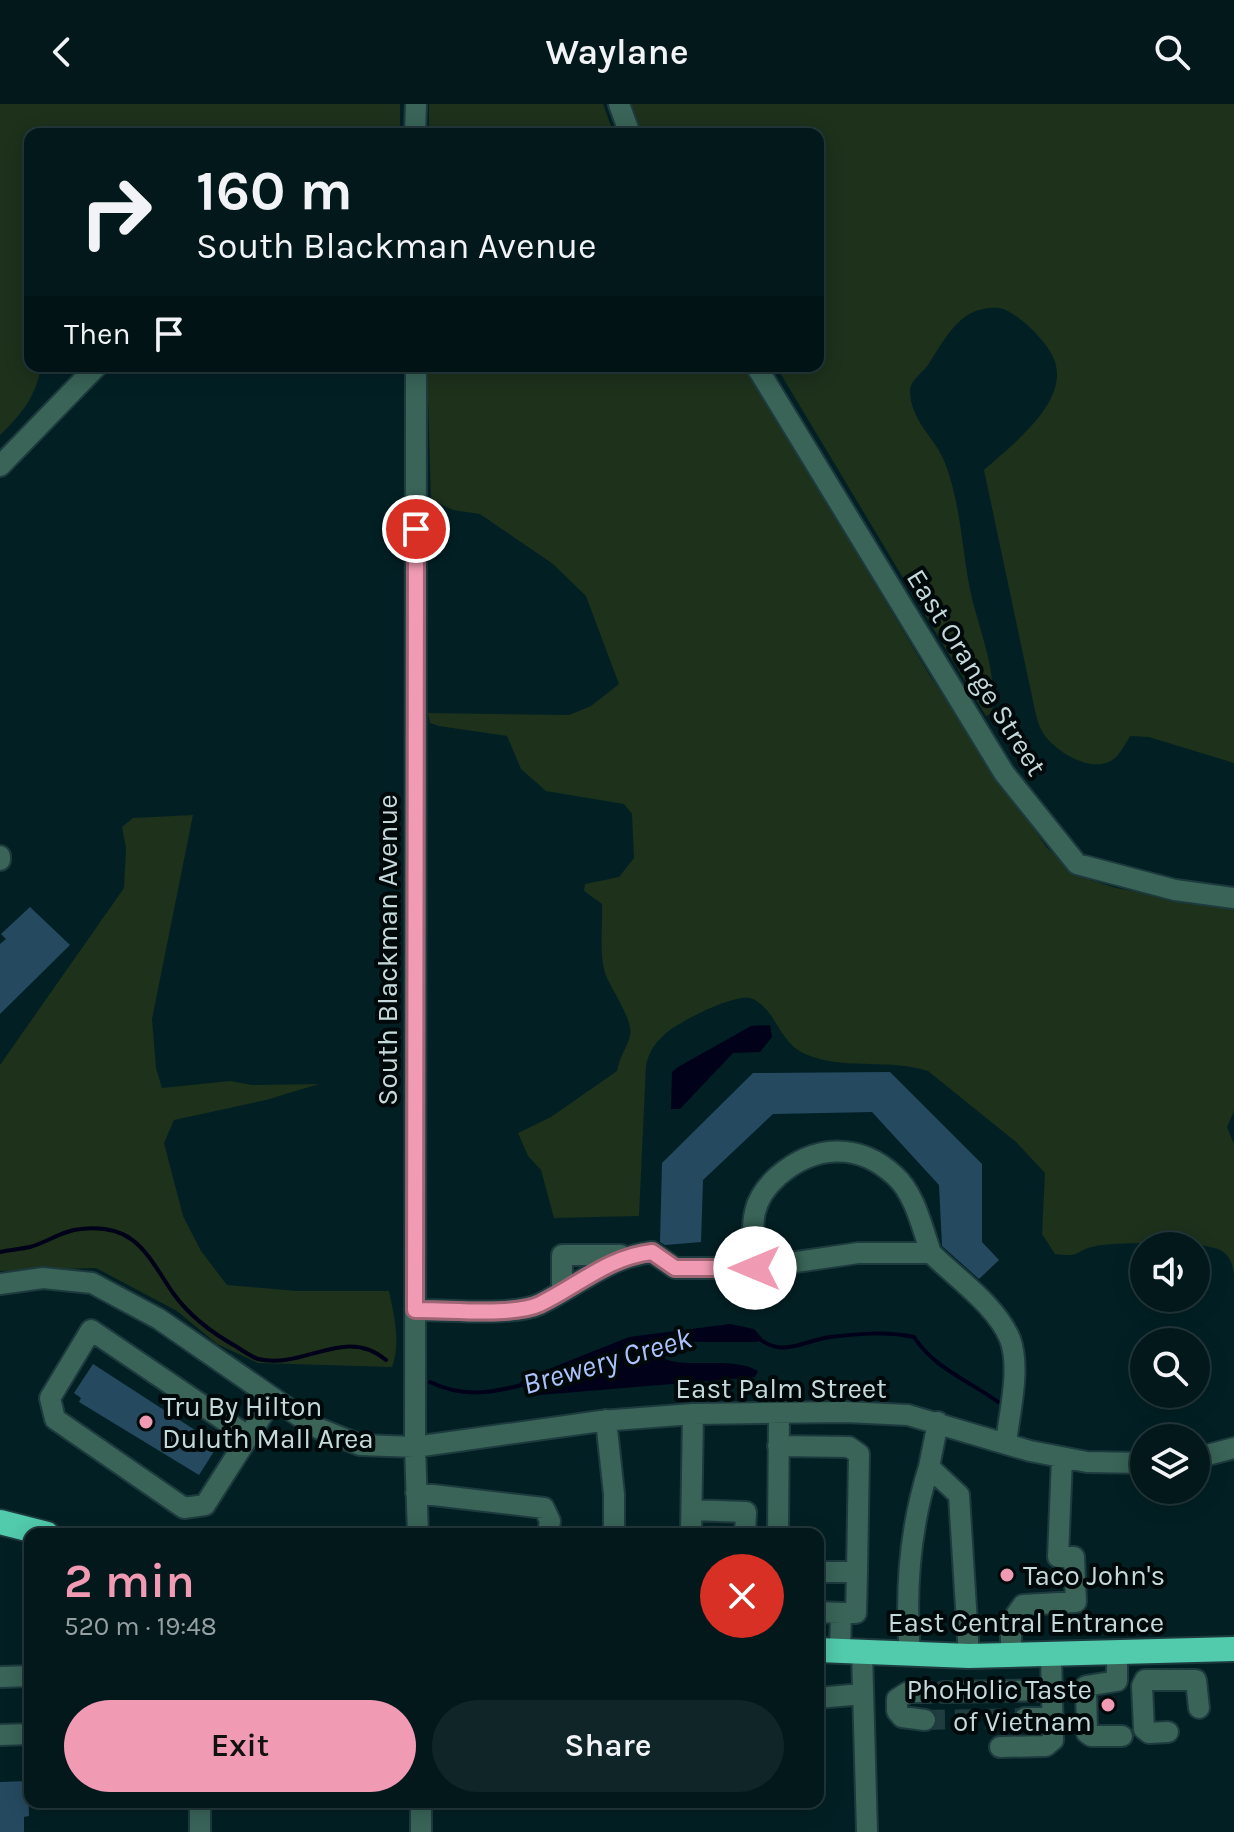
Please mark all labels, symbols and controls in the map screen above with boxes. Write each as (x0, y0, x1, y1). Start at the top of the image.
icon: back (40, 30, 84, 74)
icon: search (1150, 30, 1194, 74)
text: Waylane (545, 31, 689, 73)
text: 160 m (196, 158, 353, 223)
icon: right (64, 160, 168, 264)
text: South Blackman Avenue (196, 225, 596, 267)
icon: arrive (147, 312, 191, 356)
text: Then (64, 316, 131, 352)
pin (382, 495, 450, 563)
icon: arrive (394, 507, 438, 551)
street label: East Orange Street (900, 563, 1053, 782)
street label: South Blackman Avenue (371, 794, 404, 1106)
position arrow (713, 1226, 797, 1310)
map controls (1130, 1232, 1210, 1504)
button: sound (1130, 1232, 1210, 1312)
water label: Brewery Creek (518, 1319, 696, 1402)
button: search (1130, 1328, 1210, 1408)
street label: East Palm Street (675, 1372, 887, 1405)
place label: Tru By Hilton Duluth Mall Area (162, 1390, 374, 1455)
marker: Tru By Hilton Duluth Mall Area (137, 1413, 155, 1431)
button: layers (1130, 1424, 1210, 1504)
text: 2 min (64, 1553, 195, 1609)
button: close (700, 1554, 784, 1638)
place label: Taco John's (1023, 1559, 1165, 1592)
marker: Taco John's (998, 1566, 1016, 1584)
street label: East Central Entrance (888, 1606, 1164, 1639)
text: 520 m · 19:48 (64, 1611, 217, 1642)
place label: PhoHolic Taste of Vietnam (906, 1673, 1092, 1738)
marker: PhoHolic Taste of Vietnam (1099, 1696, 1117, 1714)
button: Exit (64, 1700, 416, 1792)
button: Share (432, 1700, 784, 1792)

